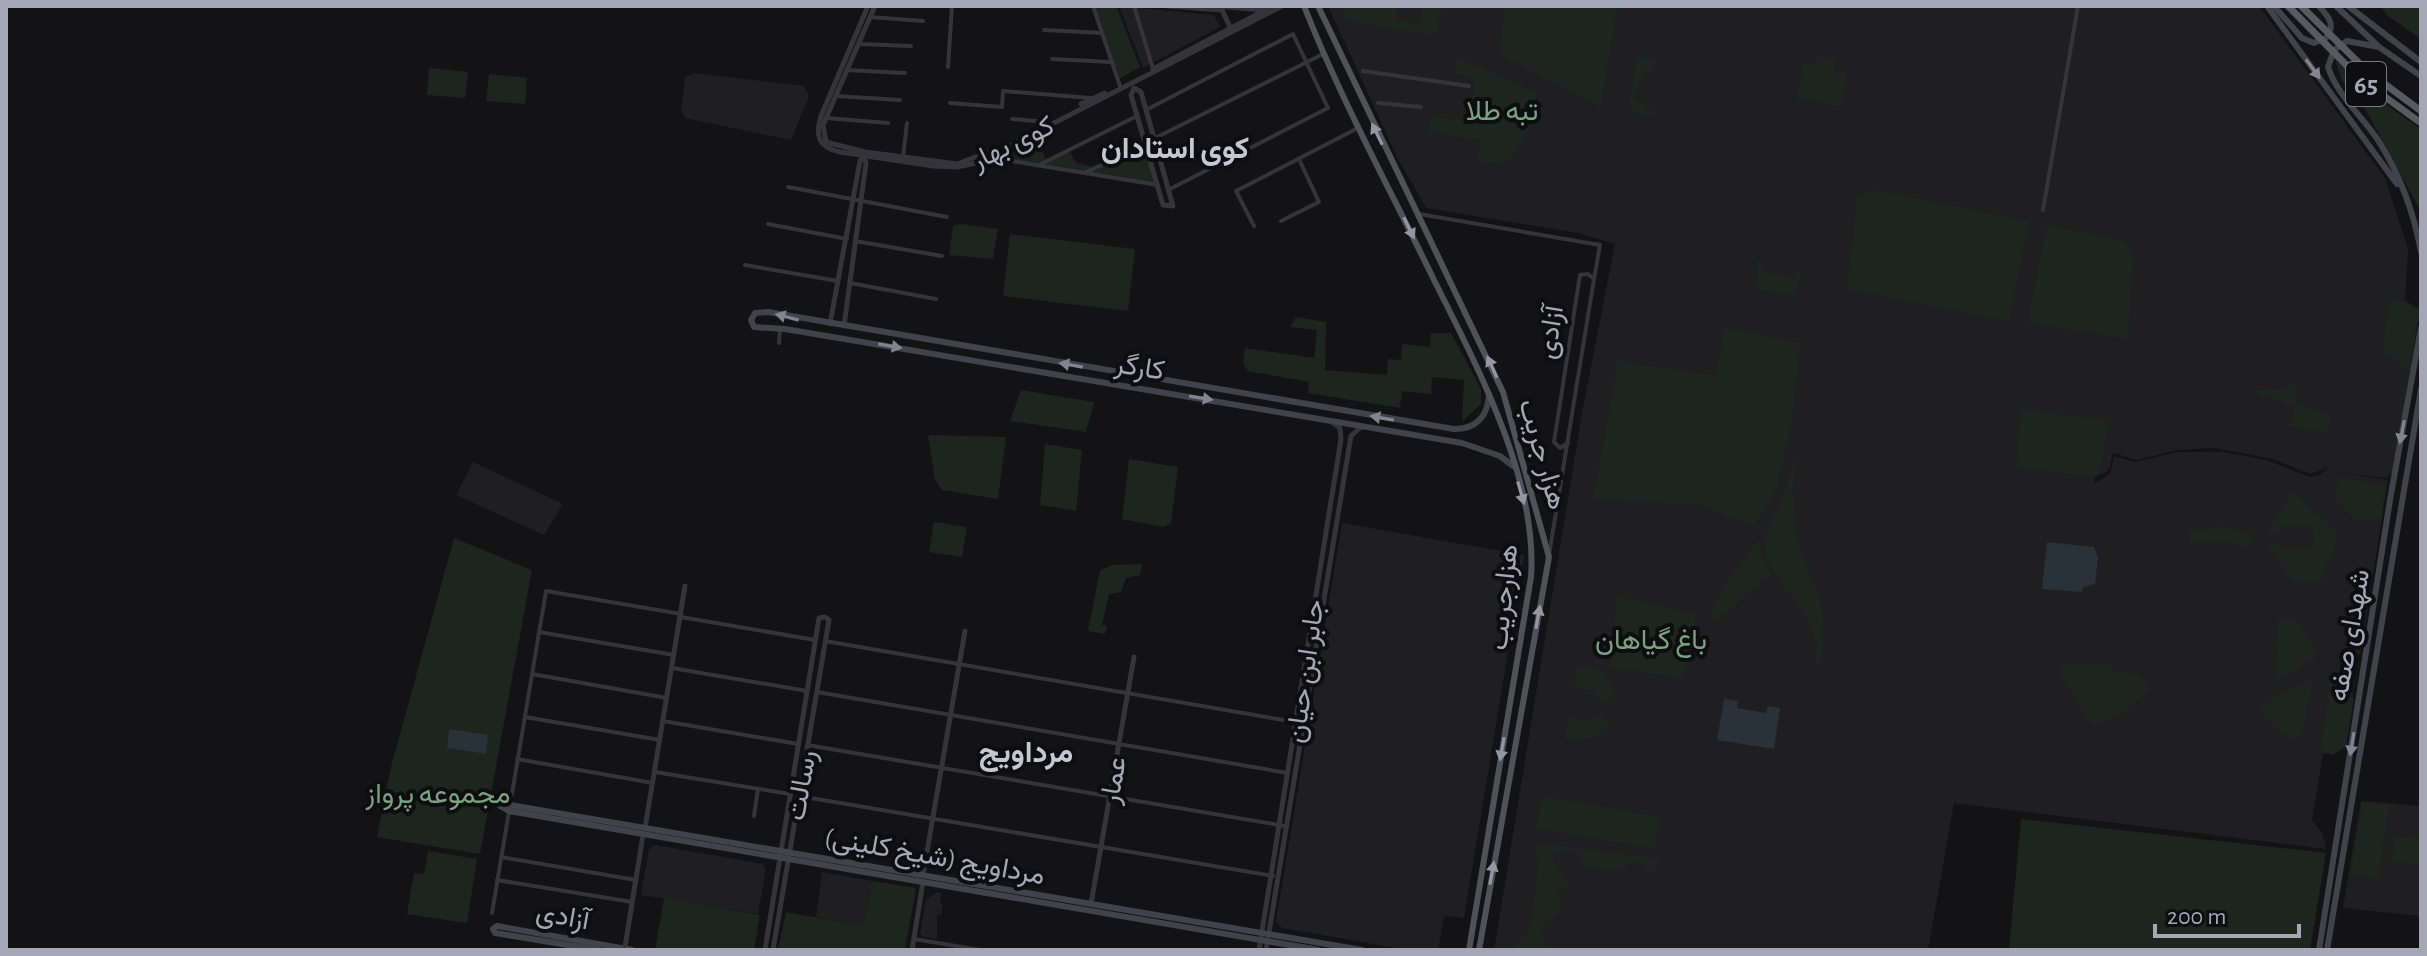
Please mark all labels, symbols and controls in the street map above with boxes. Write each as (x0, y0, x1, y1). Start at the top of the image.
one-way arrow (2305, 58, 2321, 80)
road number: 65 (2346, 62, 2386, 106)
park label: تبه طلا (1466, 98, 1538, 127)
street label: کوی بهار (966, 112, 1060, 178)
one-way arrow (1370, 122, 1384, 145)
district label: کوی استادان (1101, 134, 1249, 166)
one-way arrow (1402, 217, 1416, 240)
street label: آزادی (1533, 301, 1571, 361)
one-way arrow (774, 310, 799, 322)
one-way arrow (877, 341, 902, 353)
street label: کارگر (1112, 349, 1167, 388)
one-way arrow (1485, 355, 1499, 379)
one-way arrow (1058, 359, 1083, 371)
one-way arrow (1189, 393, 1214, 405)
street label: هزار جریب (1511, 396, 1571, 513)
one-way arrow (1369, 411, 1394, 423)
one-way arrow (2395, 420, 2408, 445)
one-way arrow (1515, 481, 1528, 505)
street label: هزارجریب (1484, 543, 1525, 652)
street label: شهدای صفه (2325, 567, 2377, 704)
street label: جابر ابن حیان (1282, 598, 1332, 745)
one-way arrow (1532, 604, 1544, 629)
park label: باغ گیاهان (1595, 626, 1707, 658)
one-way arrow (2345, 732, 2358, 757)
one-way arrow (1496, 736, 1508, 761)
district label: مرداویج (979, 738, 1073, 772)
street label: رسالت (782, 748, 824, 823)
street label: عمار (1096, 754, 1134, 808)
park label: مجموعه پرواز (365, 781, 510, 812)
street label: مرداویج (شیخ کلینی) (822, 824, 1047, 894)
one-way arrow (1487, 860, 1499, 885)
scale bar (2155, 888, 2299, 938)
street label: آزادی (533, 899, 594, 938)
text: 200 m (2167, 905, 2226, 929)

